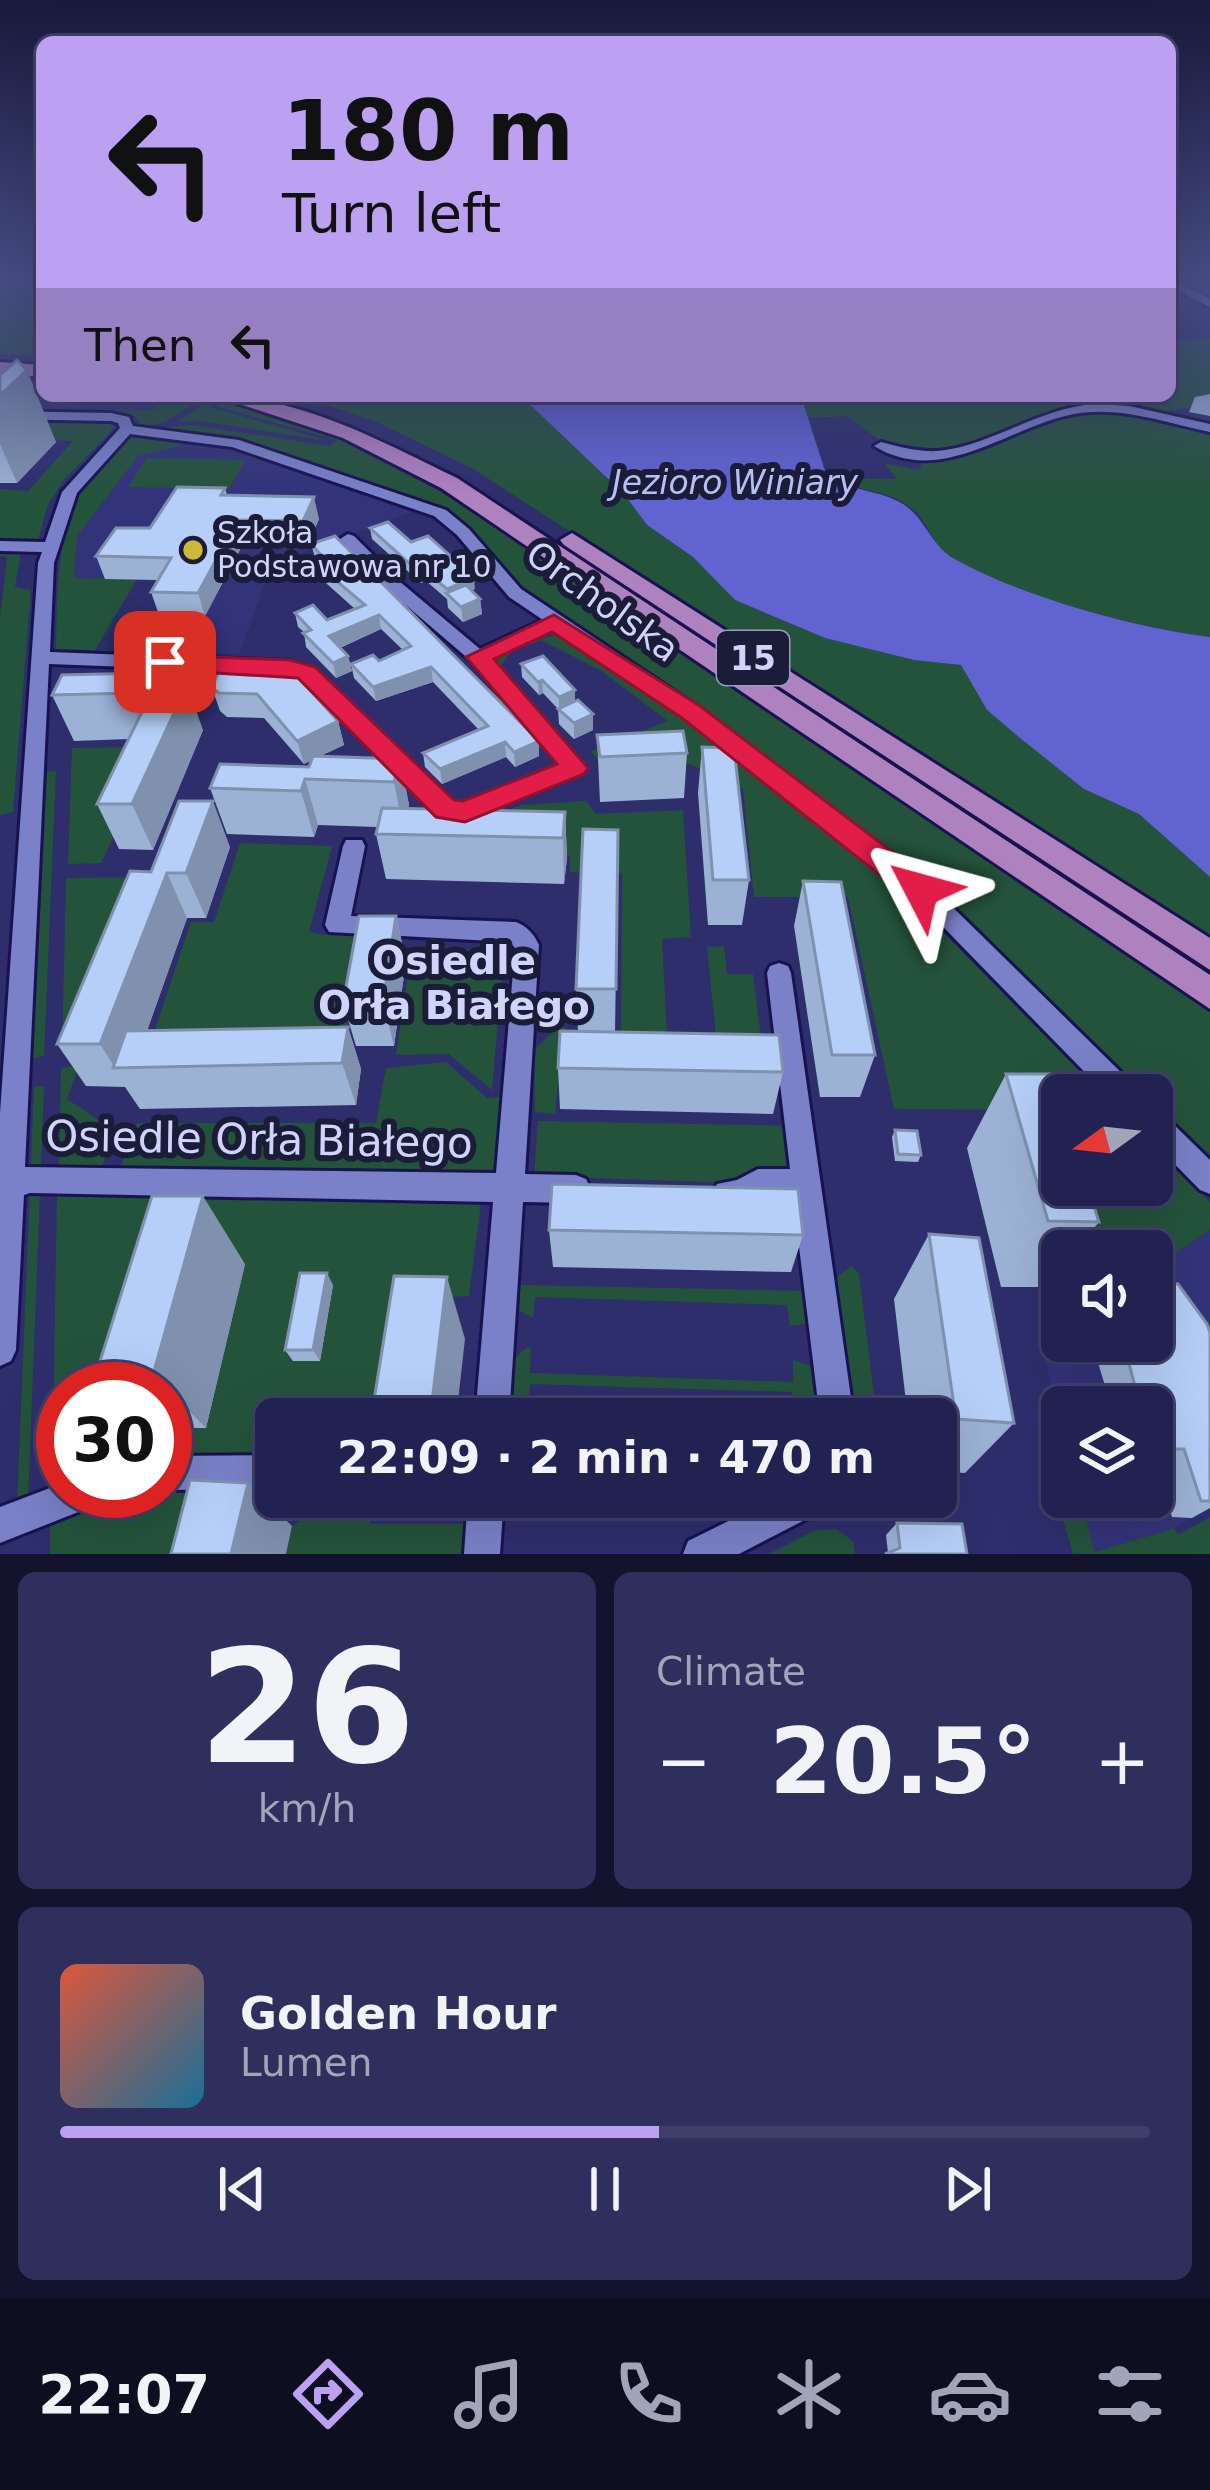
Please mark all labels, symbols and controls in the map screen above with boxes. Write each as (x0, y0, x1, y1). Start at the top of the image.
text: 180 m (282, 82, 574, 180)
icon: left (84, 84, 240, 240)
text: Turn left (282, 182, 501, 245)
icon: left (220, 312, 286, 378)
text: Then (84, 319, 196, 372)
water label: Jezioro Winiary (606, 463, 859, 502)
place label: Szkoła Podstawowa nr 10 (217, 515, 492, 584)
street label: Orcholska (519, 533, 687, 670)
marker: Szkoła Podstawowa nr 10 (180, 537, 206, 563)
pin (114, 611, 216, 713)
icon: arrive (132, 629, 198, 695)
road number: 15 (717, 631, 789, 685)
position arrow (858, 827, 984, 953)
district label: Osiedle Orła Białego (318, 938, 590, 1028)
north arrow (1041, 1074, 1173, 1206)
map controls (1041, 1074, 1173, 1518)
street label: Osiedle Orła Białego (45, 1111, 473, 1168)
button: sound (1041, 1230, 1173, 1362)
speed limit sign: 30 (36, 1362, 192, 1518)
button: layers (1041, 1386, 1173, 1518)
text: 22:09 · 2 min · 470 m (337, 1431, 875, 1484)
text: 26 (198, 1617, 416, 1799)
text: Climate (656, 1649, 806, 1694)
text: 20.5° (769, 1709, 1037, 1814)
text: − (656, 1723, 711, 1800)
text: + (1095, 1723, 1150, 1800)
text: km/h (258, 1786, 356, 1831)
text: Golden Hour (240, 1987, 557, 2040)
text: Lumen (240, 2040, 372, 2085)
icon: previous (209, 2156, 275, 2222)
icon: pause (572, 2156, 638, 2222)
icon: next (935, 2156, 1001, 2222)
icon: directions (286, 2352, 370, 2436)
icon: music (447, 2352, 531, 2436)
icon: phone (607, 2352, 691, 2436)
icon: climate (767, 2352, 851, 2436)
icon: car (928, 2352, 1012, 2436)
icon: filters (1088, 2352, 1172, 2436)
text: 22:07 (38, 2363, 210, 2426)

